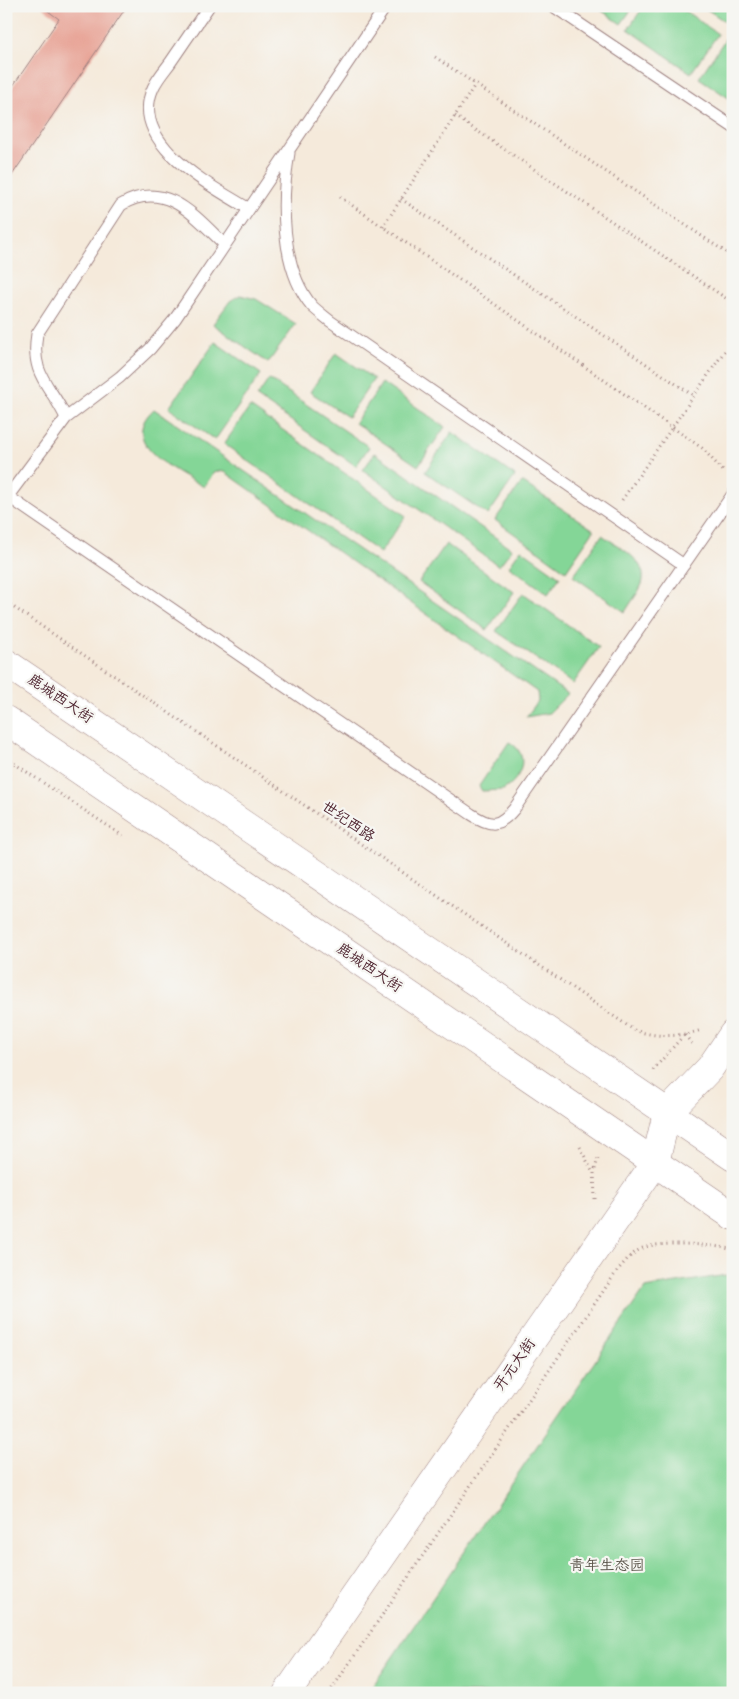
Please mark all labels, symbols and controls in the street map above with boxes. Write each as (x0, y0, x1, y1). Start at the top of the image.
street label: 鹿城西大街 (22, 668, 98, 730)
street label: 世纪西路 (316, 795, 380, 849)
street label: 鹿城西大街 (331, 937, 407, 999)
street label: 开元大街 (488, 1334, 542, 1396)
park label: 青年生态园 (569, 1554, 645, 1578)

